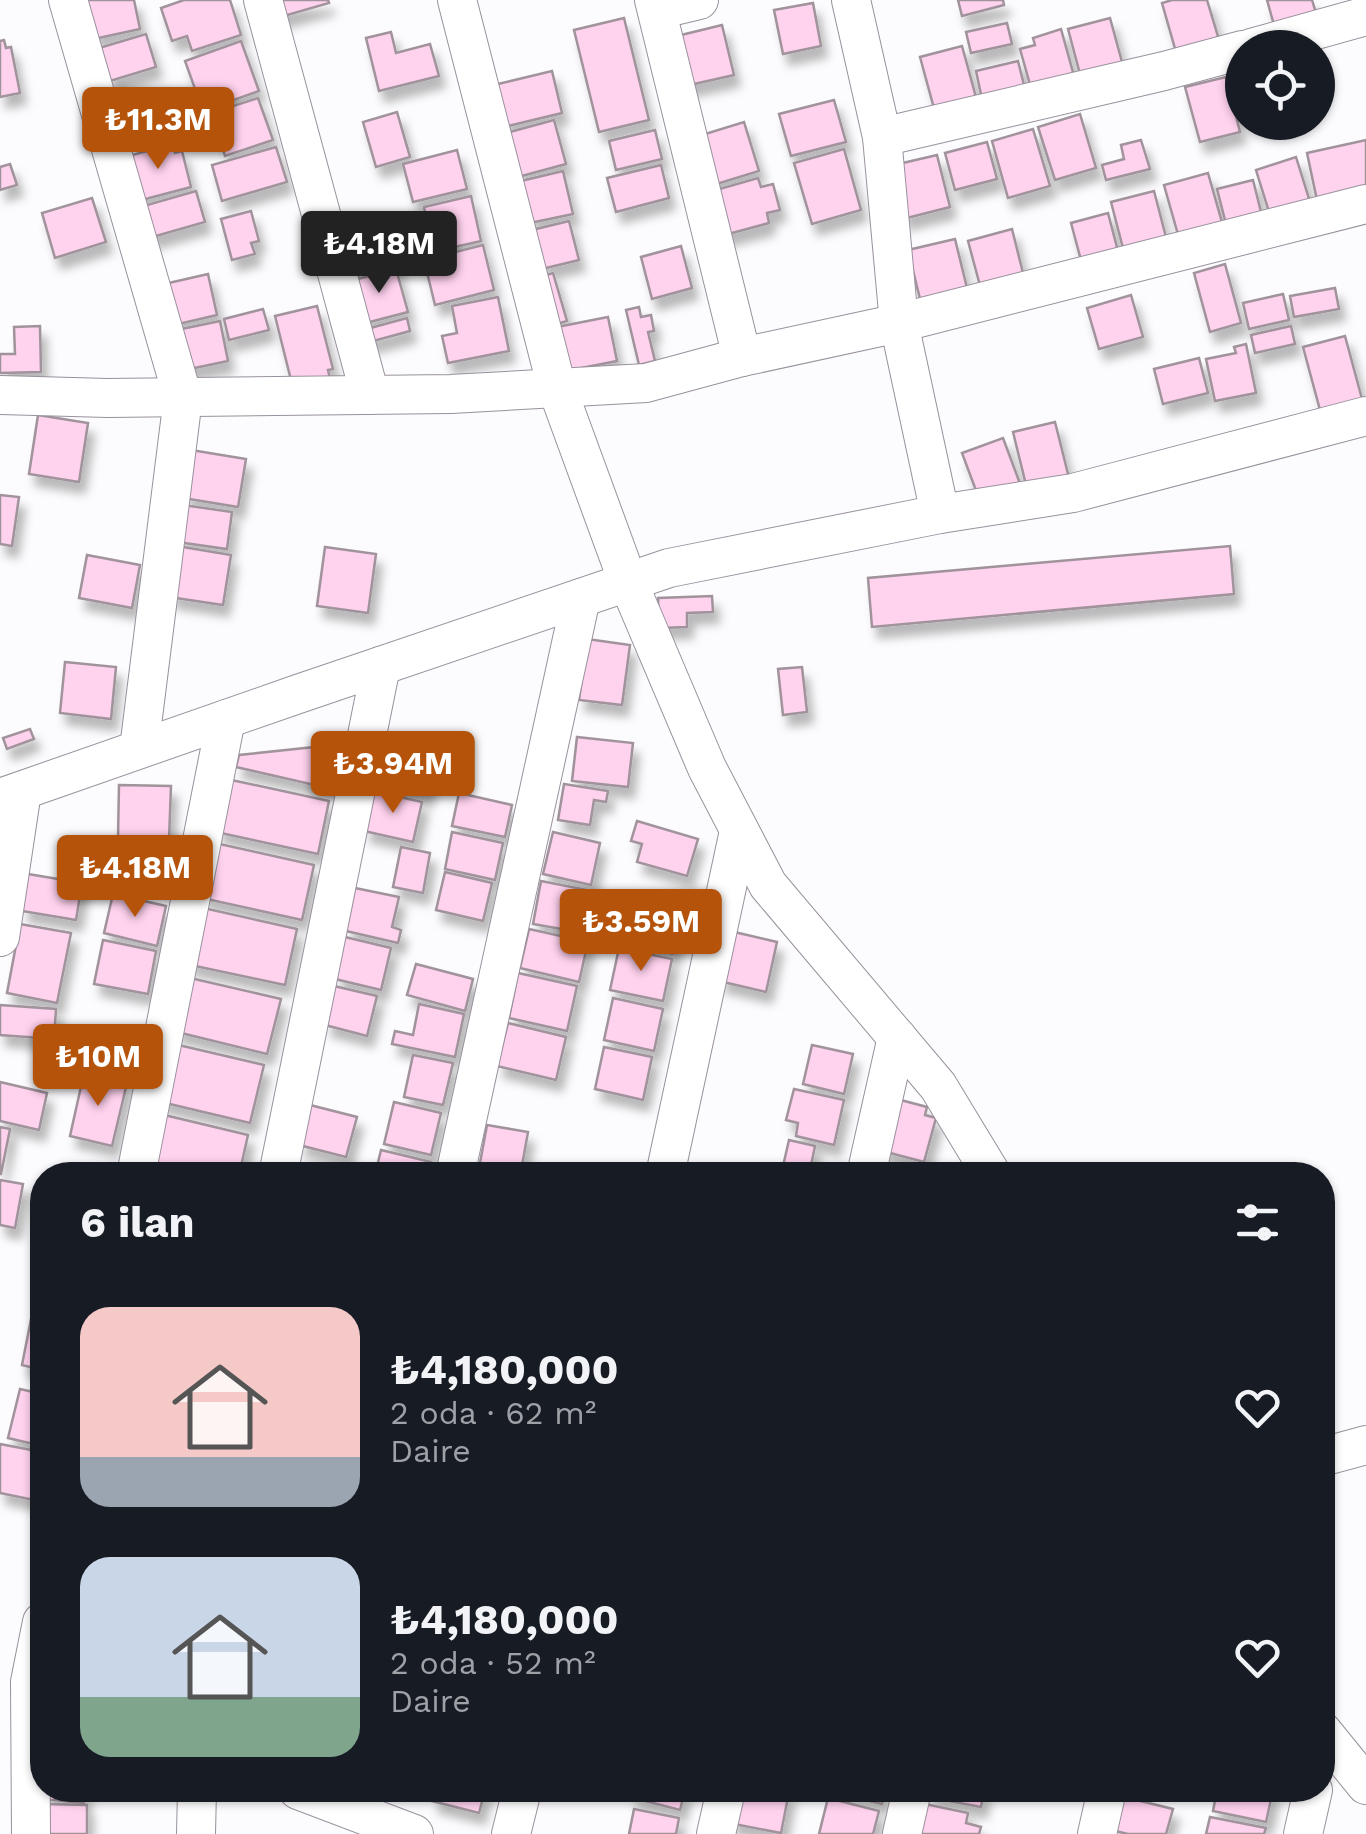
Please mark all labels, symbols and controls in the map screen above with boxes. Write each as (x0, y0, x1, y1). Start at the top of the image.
map controls (1225, 30, 1335, 140)
button: locate (1225, 30, 1335, 140)
pin: ₺11.3M (77, 87, 239, 172)
text: ₺11.3M (104, 100, 212, 138)
pin: ₺4.18M (298, 211, 460, 296)
text: ₺4.18M (323, 224, 435, 262)
pin: ₺3.94M (312, 731, 474, 816)
text: ₺3.94M (333, 744, 453, 782)
pin: ₺4.18M (54, 835, 216, 920)
text: ₺4.18M (79, 848, 191, 886)
pin: ₺3.59M (560, 889, 722, 974)
text: ₺3.59M (582, 902, 700, 940)
pin: ₺10M (39, 1024, 157, 1109)
text: ₺10M (55, 1037, 141, 1075)
icon: filters (1230, 1195, 1285, 1250)
text: 6 ilan (80, 1198, 195, 1247)
text: ₺4,180,000 (390, 1345, 619, 1394)
icon: home (160, 1347, 280, 1467)
icon: heart (1230, 1380, 1285, 1435)
text: 2 oda · 62 m² (390, 1394, 596, 1432)
text: Daire (390, 1432, 471, 1470)
text: ₺4,180,000 (390, 1595, 619, 1644)
icon: home (160, 1597, 280, 1717)
icon: heart (1230, 1630, 1285, 1685)
text: 2 oda · 52 m² (390, 1644, 596, 1682)
text: Daire (390, 1682, 471, 1720)

